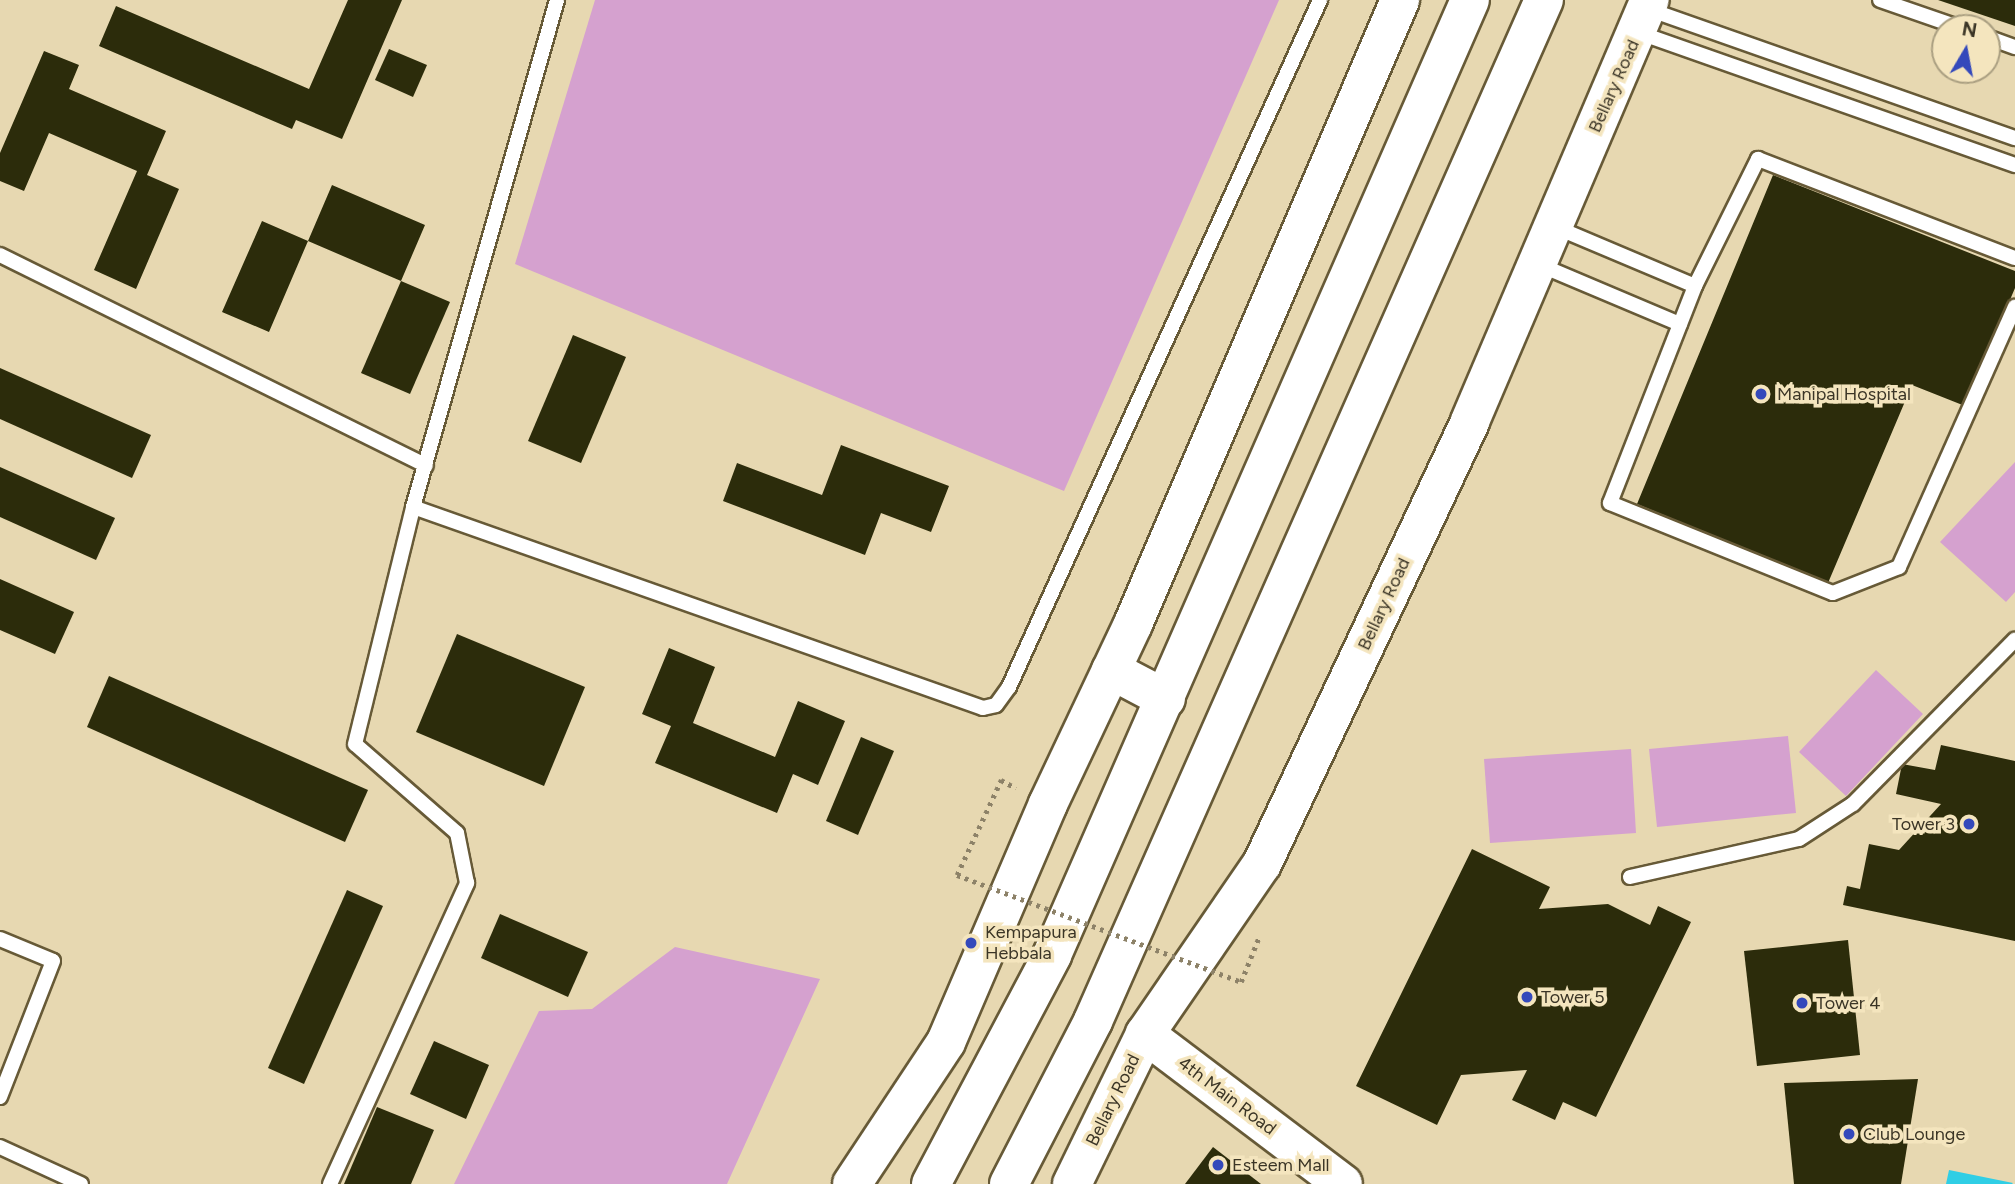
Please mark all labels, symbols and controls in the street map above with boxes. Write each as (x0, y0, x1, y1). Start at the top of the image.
north arrow (1931, 14, 2001, 84)
text: N (1960, 17, 1979, 42)
street label: Bellary Road (1584, 36, 1644, 136)
place label: Manipal Hospital (1777, 383, 1911, 405)
marker: Manipal Hospital (1751, 384, 1771, 404)
street label: Bellary Road (1353, 554, 1415, 654)
place label: Tower 3 (1892, 813, 1955, 835)
marker: Tower 3 (1961, 816, 1977, 832)
place label: Kempapura Hebbala (985, 922, 1077, 964)
marker: Kempapura Hebbala (963, 935, 979, 951)
place label: Tower 5 (1541, 986, 1605, 1008)
marker: Tower 5 (1519, 989, 1535, 1005)
place label: Tower 4 (1816, 992, 1880, 1014)
marker: Tower 4 (1794, 995, 1810, 1011)
street label: Bellary Road (1082, 1051, 1144, 1149)
street label: 4th Main Road (1174, 1052, 1280, 1140)
place label: Club Lounge (1863, 1123, 1965, 1145)
marker: Club Lounge (1841, 1126, 1857, 1142)
place label: Esteem Mall (1232, 1154, 1330, 1176)
marker: Esteem Mall (1210, 1157, 1226, 1173)

